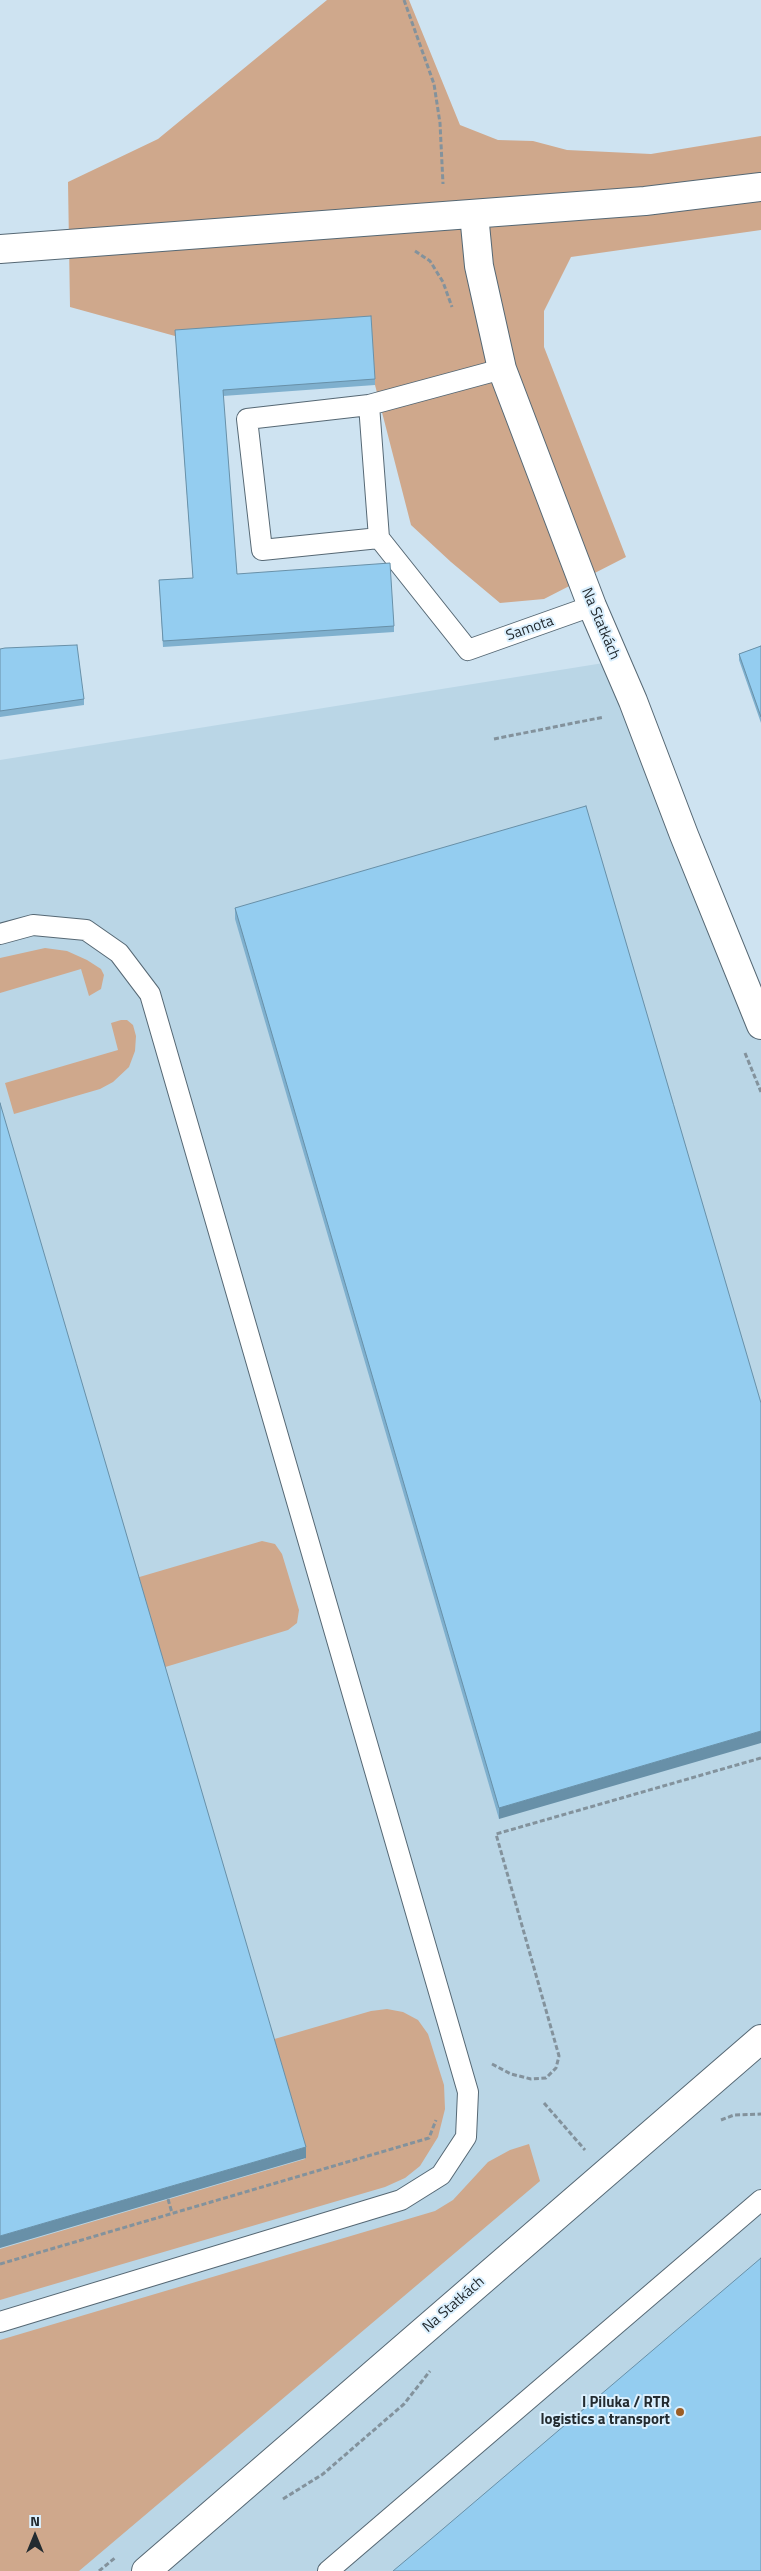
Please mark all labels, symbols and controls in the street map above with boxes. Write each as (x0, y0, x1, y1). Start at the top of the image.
street label: Na Statkách (577, 585, 623, 663)
street label: Samota (504, 613, 556, 645)
street label: Na Statkách (419, 2273, 489, 2337)
place label: I Piluka / RTR logistics a transport (540, 2394, 670, 2429)
marker: I Piluka / RTR logistics a transport (674, 2406, 686, 2418)
text: N (30, 2510, 40, 2531)
north arrow (10, 2511, 60, 2561)

